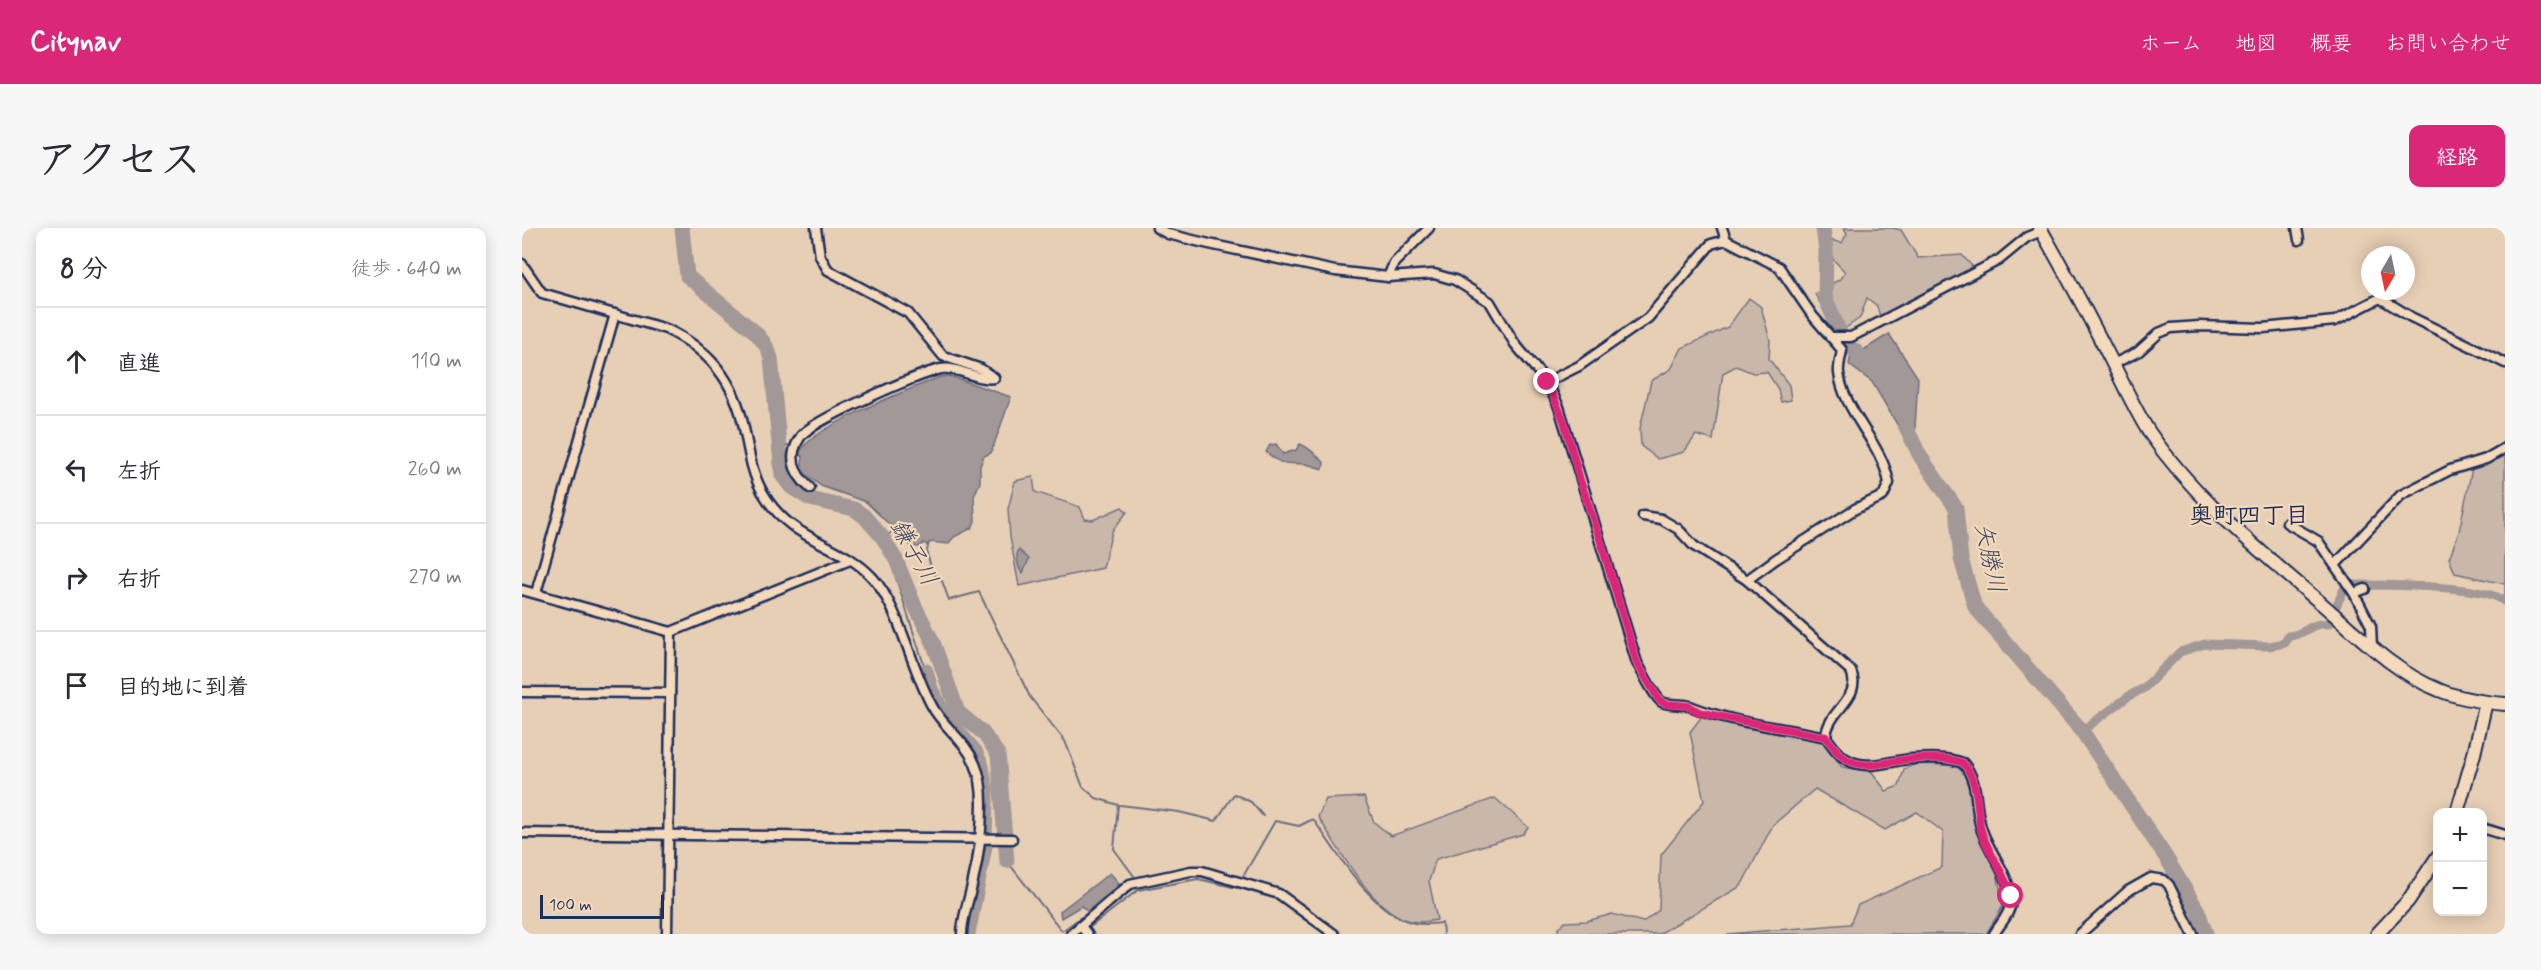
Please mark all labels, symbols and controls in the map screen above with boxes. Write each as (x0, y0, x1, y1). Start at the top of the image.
text: Citynav (30, 24, 121, 61)
text: ホーム (2140, 30, 2202, 58)
text: 地図 (2235, 30, 2277, 58)
text: 概要 (2310, 30, 2352, 58)
text: お問い合わせ (2385, 30, 2511, 58)
button: 経路 (2409, 125, 2505, 187)
text: アクセス (36, 134, 201, 189)
north arrow (2361, 246, 2415, 300)
text: 8 分 (60, 253, 108, 287)
text: 徒歩 · 640 m (351, 256, 462, 283)
icon: ahead (60, 345, 93, 378)
text: 110 m (411, 348, 462, 375)
text: 直進 (117, 350, 161, 378)
route end (1533, 368, 1559, 394)
icon: left (60, 453, 93, 486)
text: 260 m (408, 456, 462, 483)
text: 左折 (117, 458, 161, 486)
district label: 奥町四丁目 (2189, 501, 2309, 532)
water label: 鎌子川 (882, 514, 944, 592)
water label: 矢勝川 (1966, 520, 2012, 596)
icon: right (60, 561, 93, 594)
text: 270 m (409, 564, 462, 591)
text: 右折 (117, 566, 161, 594)
icon: arrive (60, 669, 93, 702)
text: 目的地に到着 (117, 674, 249, 702)
map controls (2433, 808, 2487, 916)
button: + (2433, 808, 2487, 862)
button: − (2433, 862, 2487, 916)
route start (1997, 882, 2023, 908)
scale bar (540, 892, 664, 920)
text: 100 m (549, 895, 592, 916)

